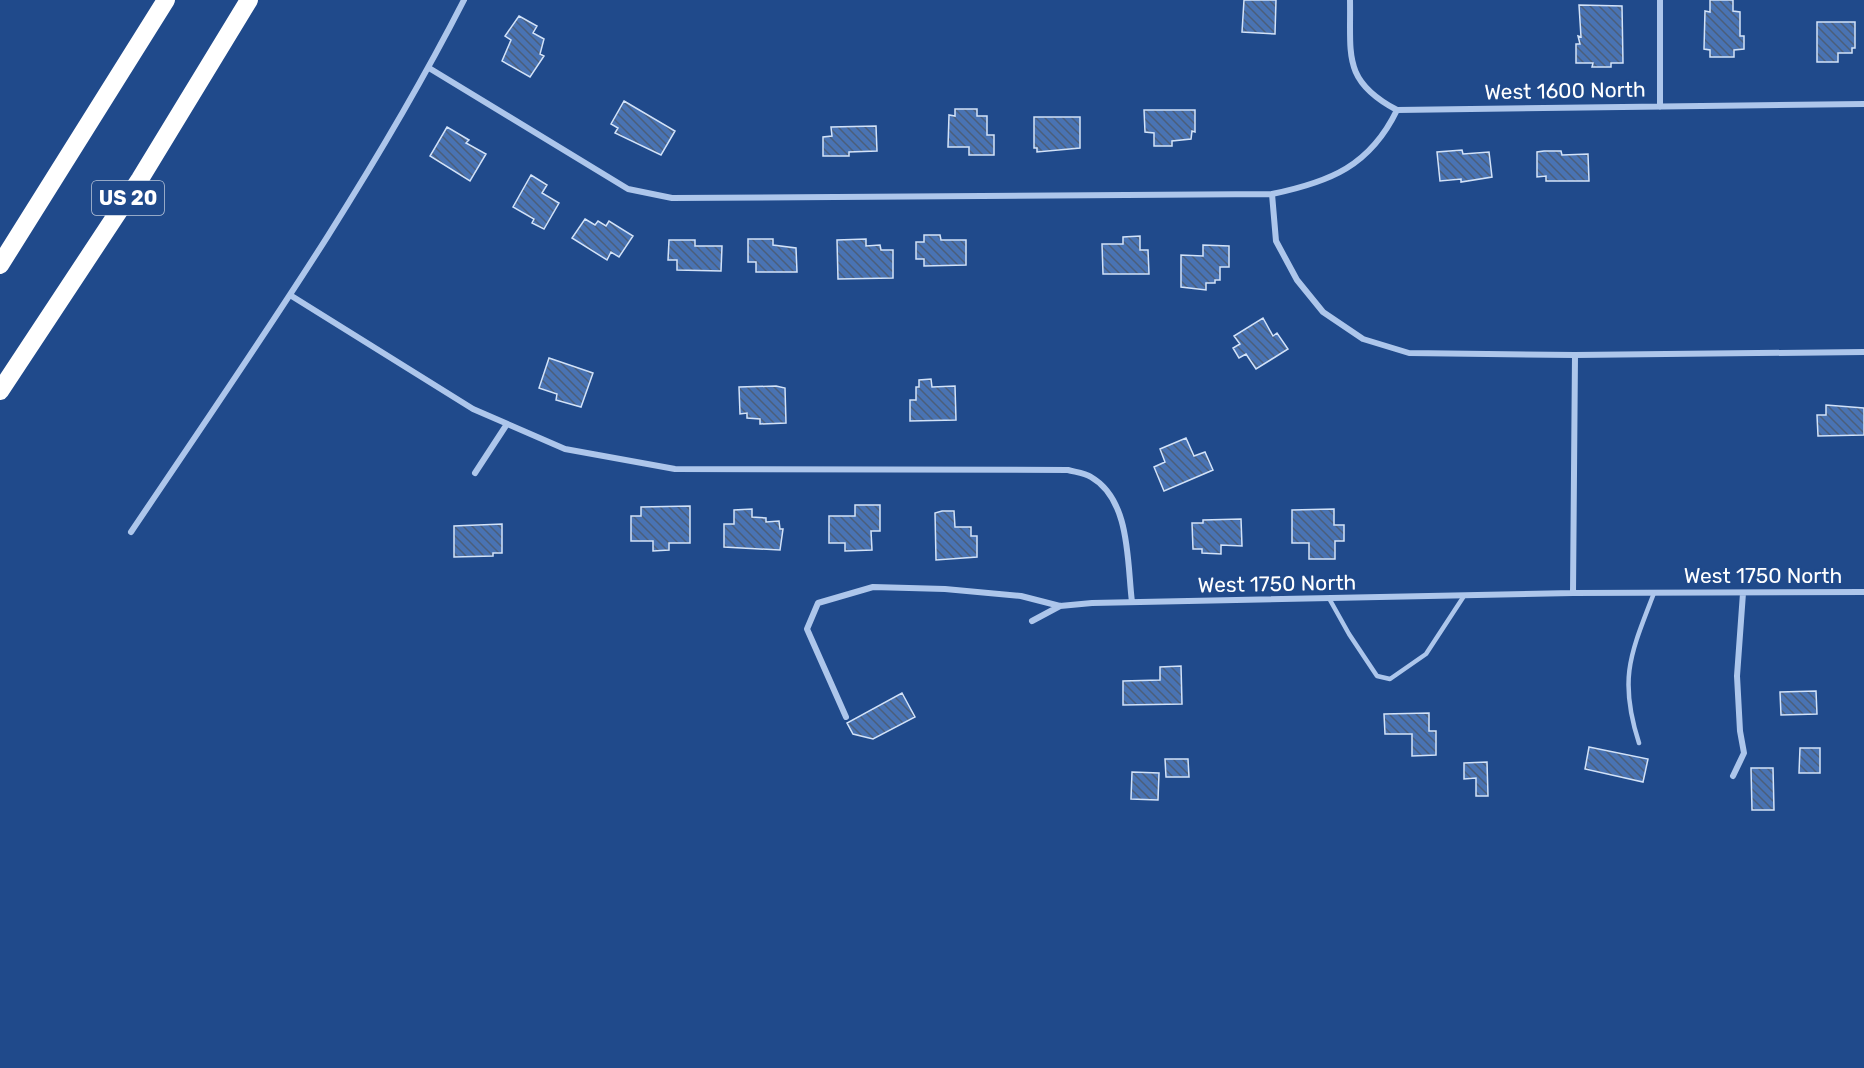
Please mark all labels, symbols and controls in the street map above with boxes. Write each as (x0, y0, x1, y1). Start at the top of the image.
street label: West 1600 North (1484, 77, 1646, 104)
road number: US 20 (92, 181, 164, 215)
street label: West 1750 North (1684, 563, 1842, 588)
street label: West 1750 North (1198, 570, 1356, 597)

